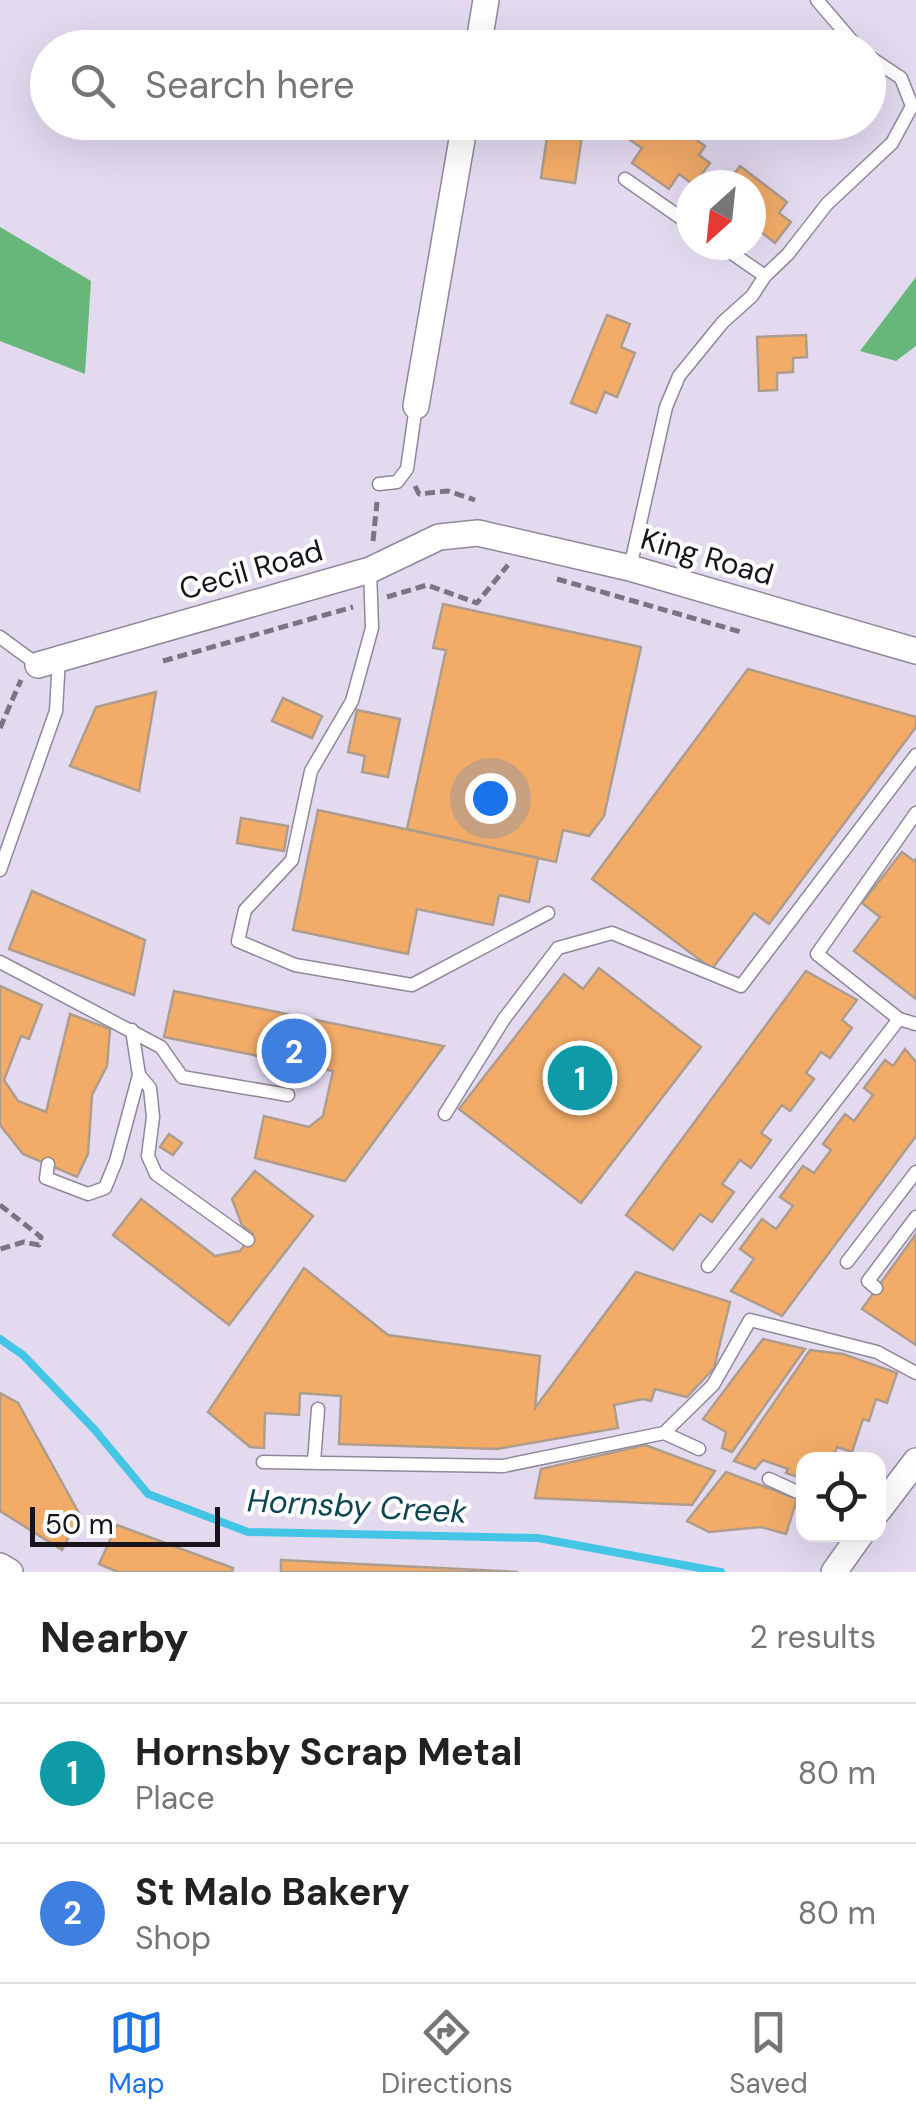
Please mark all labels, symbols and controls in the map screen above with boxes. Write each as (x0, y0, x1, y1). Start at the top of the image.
search box (30, 30, 886, 140)
icon: search (65, 58, 120, 113)
text: Search here (145, 60, 355, 110)
north arrow (676, 170, 766, 260)
street label: King Road (636, 519, 778, 594)
street label: Cecil Road (175, 530, 327, 609)
your location (465, 773, 516, 824)
pin: 2 (262, 1014, 326, 1088)
pin: 1 (548, 1040, 612, 1116)
map controls (796, 1452, 886, 1542)
button: locate (796, 1452, 886, 1542)
water label: Hornsby Creek (246, 1479, 469, 1533)
scale bar (30, 1502, 220, 1546)
text: 50 m (45, 1506, 114, 1543)
text: Nearby (40, 1610, 189, 1665)
text: 2 results (750, 1616, 876, 1658)
text: Hornsby Scrap Metal (135, 1727, 522, 1777)
text: 1 (67, 1752, 78, 1794)
text: 80 m (798, 1752, 876, 1794)
text: Place (135, 1777, 215, 1819)
text: St Malo Bakery (135, 1867, 410, 1917)
text: 2 (63, 1892, 82, 1934)
text: 80 m (798, 1892, 876, 1934)
text: Shop (135, 1917, 211, 1959)
tab: Map (108, 2005, 165, 2102)
tab: Directions (381, 2005, 513, 2102)
tab: Saved (729, 2005, 808, 2102)

